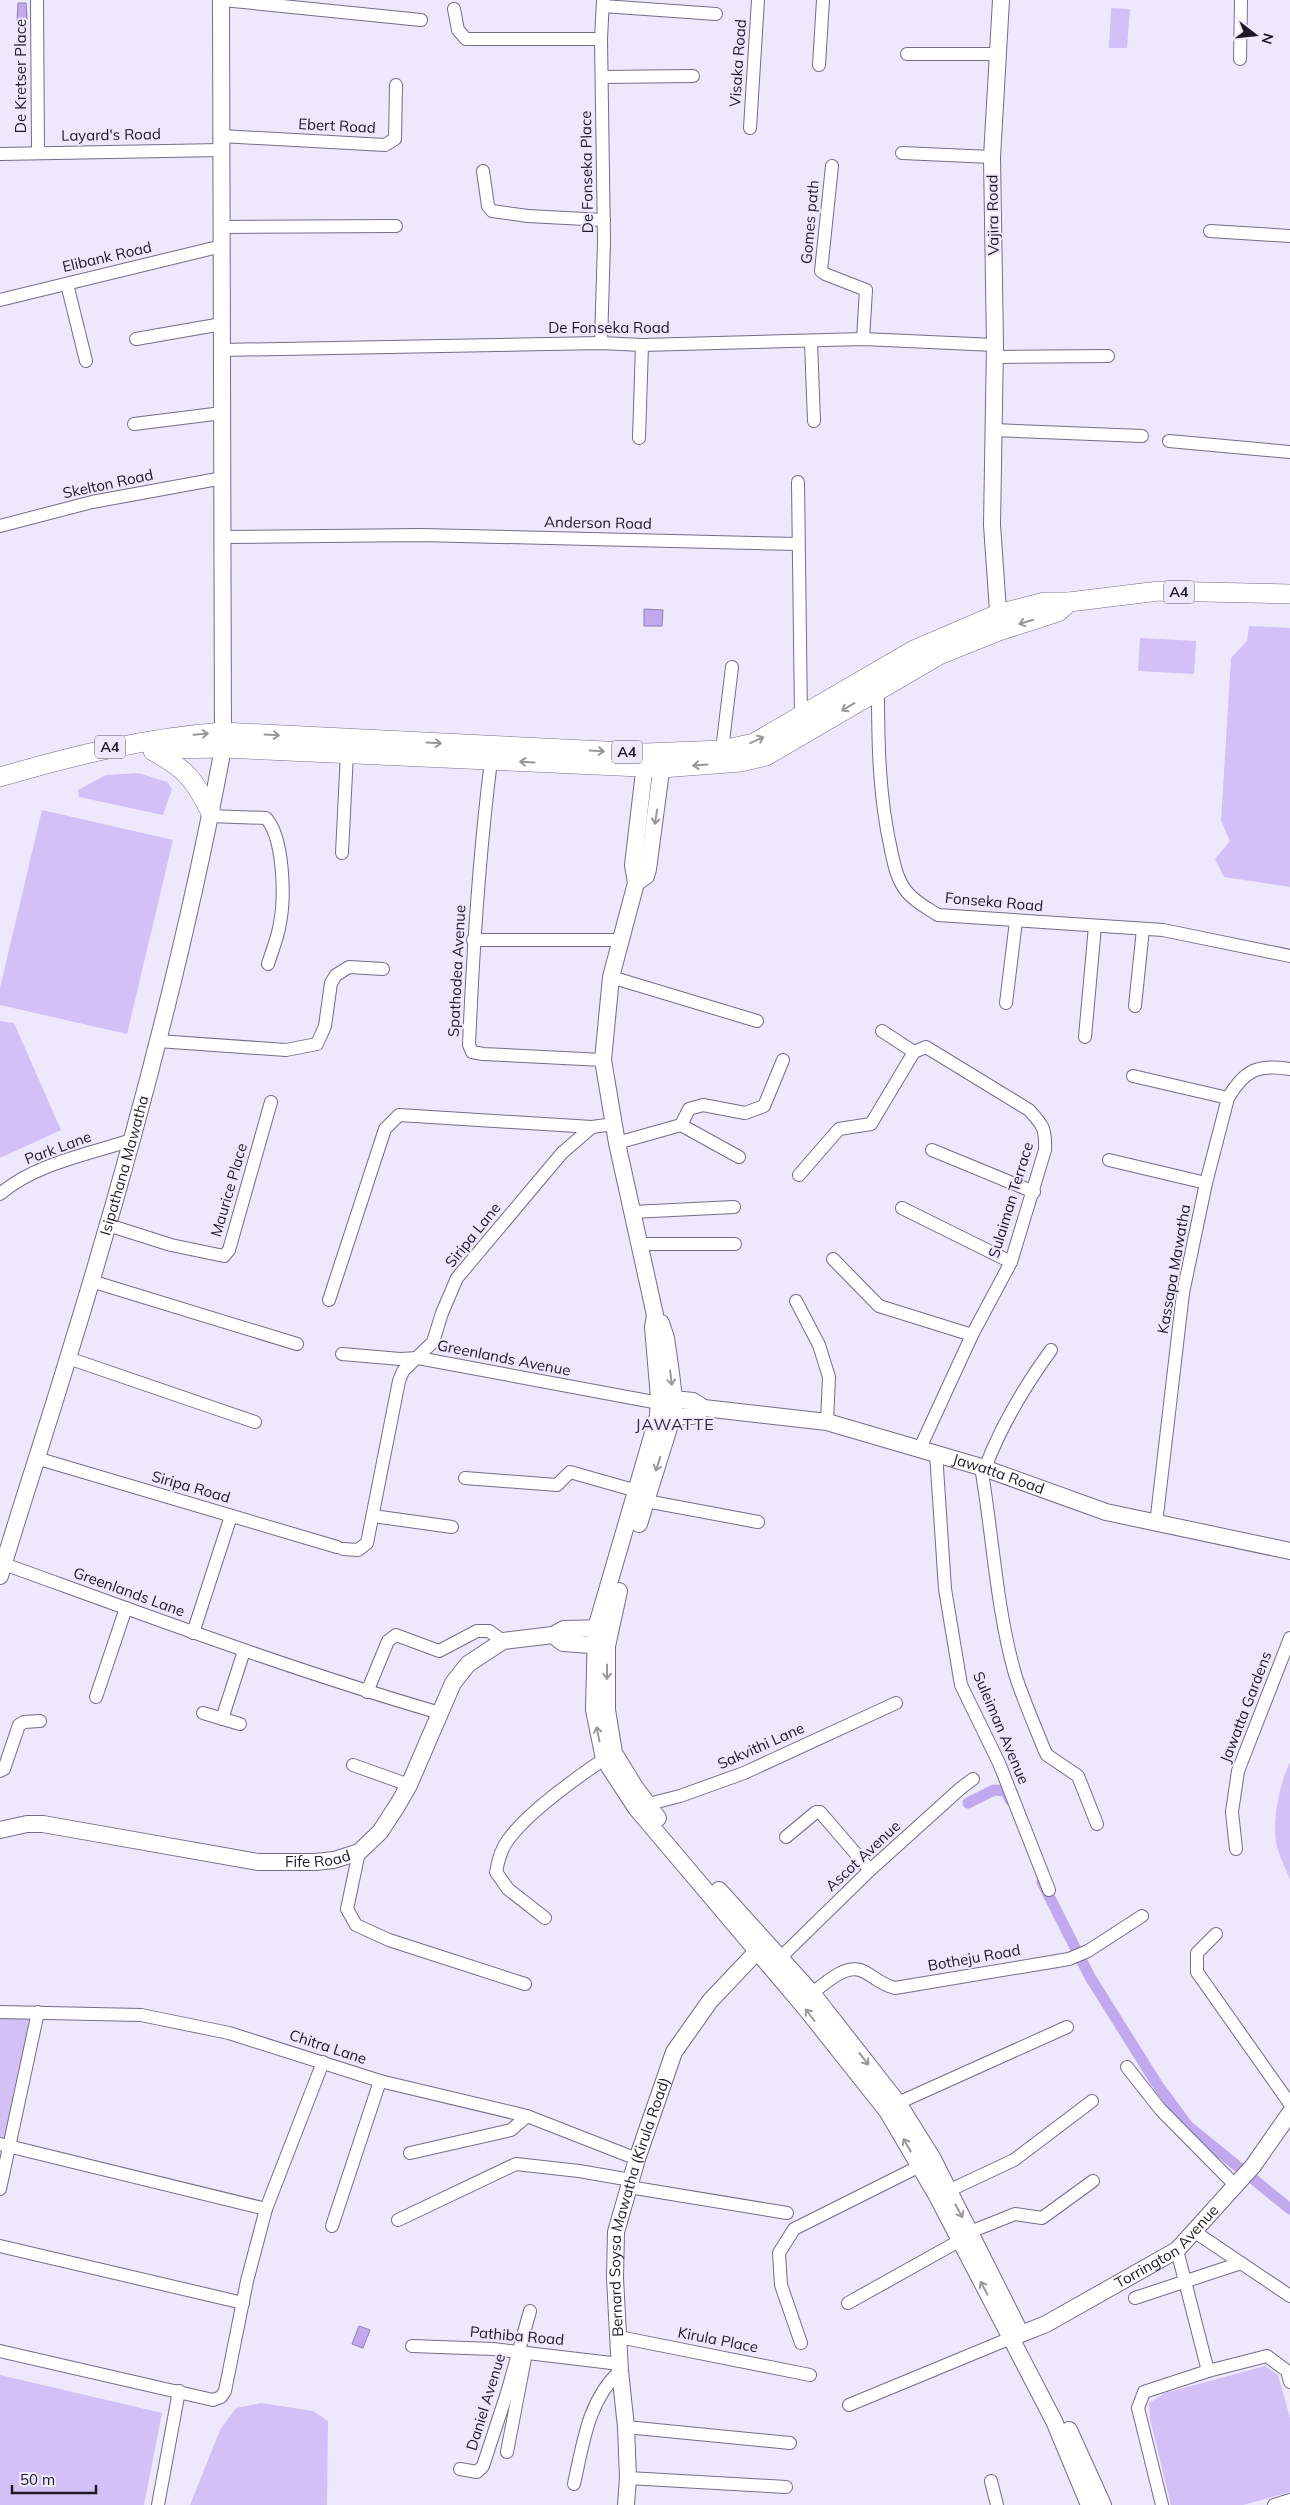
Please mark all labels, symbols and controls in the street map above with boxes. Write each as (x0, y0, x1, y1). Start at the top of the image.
north arrow (1230, 10, 1280, 60)
street label: Visaka Road (725, 18, 750, 107)
street label: De Kretser Place (11, 19, 30, 133)
text: N (1257, 31, 1278, 46)
street label: De Fonseka Place (576, 110, 597, 234)
street label: Ebert Road (298, 114, 376, 137)
street label: Layard's Road (61, 124, 161, 145)
street label: Vajira Road (982, 174, 1003, 256)
street label: Gomes path (796, 179, 823, 265)
street label: Elibank Road (60, 237, 153, 276)
street label: De Fonseka Road (548, 318, 670, 337)
street label: Skelton Road (61, 465, 155, 502)
street label: Anderson Road (544, 512, 652, 533)
road number: A4 (1164, 580, 1194, 604)
one-way arrow (1018, 618, 1034, 628)
one-way arrow (842, 703, 856, 713)
one-way arrow (193, 729, 209, 739)
one-way arrow (264, 730, 280, 739)
one-way arrow (749, 735, 764, 745)
road number: A4 (95, 736, 125, 759)
one-way arrow (426, 738, 442, 747)
road number: A4 (612, 740, 642, 764)
one-way arrow (588, 746, 604, 755)
one-way arrow (519, 758, 535, 767)
one-way arrow (692, 761, 708, 770)
one-way arrow (651, 808, 661, 824)
street label: Fonseka Road (944, 888, 1044, 915)
street label: Spathodea Avenue (444, 904, 469, 1038)
street label: Isipathana Mawatha (95, 1093, 153, 1238)
street label: Park Lane (22, 1127, 94, 1168)
street label: Sulaiman Terrace (984, 1140, 1037, 1260)
street label: Maurice Place (206, 1141, 251, 1239)
street label: Siripa Lane (441, 1198, 505, 1271)
street label: Kassapa Mawatha (1153, 1203, 1194, 1335)
street label: Greenlands Avenue (436, 1335, 572, 1380)
one-way arrow (666, 1370, 676, 1386)
district label: JAWATTE (635, 1414, 715, 1434)
street label: Jawatta Road (950, 1449, 1047, 1498)
one-way arrow (653, 1456, 663, 1472)
street label: Siripa Road (150, 1466, 233, 1507)
street label: Greenlands Lane (71, 1563, 188, 1621)
street label: Jawatta Gardens (1216, 1648, 1275, 1765)
one-way arrow (602, 1664, 612, 1680)
street label: Suleiman Avenue (969, 1669, 1034, 1787)
street label: Sakvithi Lane (714, 1718, 807, 1773)
one-way arrow (592, 1727, 602, 1743)
street label: Ascot Avenue (821, 1816, 904, 1895)
street label: Fife Road (285, 1845, 353, 1871)
street label: Botheju Road (926, 1940, 1022, 1975)
one-way arrow (805, 2008, 815, 2022)
street label: Chitra Lane (287, 2025, 369, 2068)
one-way arrow (858, 2052, 869, 2065)
street label: Bernard Soysa Mawatha (Kirula Road) (605, 2075, 674, 2337)
one-way arrow (902, 2138, 912, 2153)
street label: Torrington Avenue (1111, 2201, 1222, 2292)
one-way arrow (954, 2204, 964, 2219)
one-way arrow (979, 2281, 989, 2296)
street label: Pathiba Road (469, 2322, 565, 2349)
street label: Kirula Place (676, 2322, 760, 2357)
street label: Daniel Avenue (462, 2351, 509, 2453)
scale bar (12, 2462, 96, 2494)
text: 50 m (20, 2470, 55, 2489)

